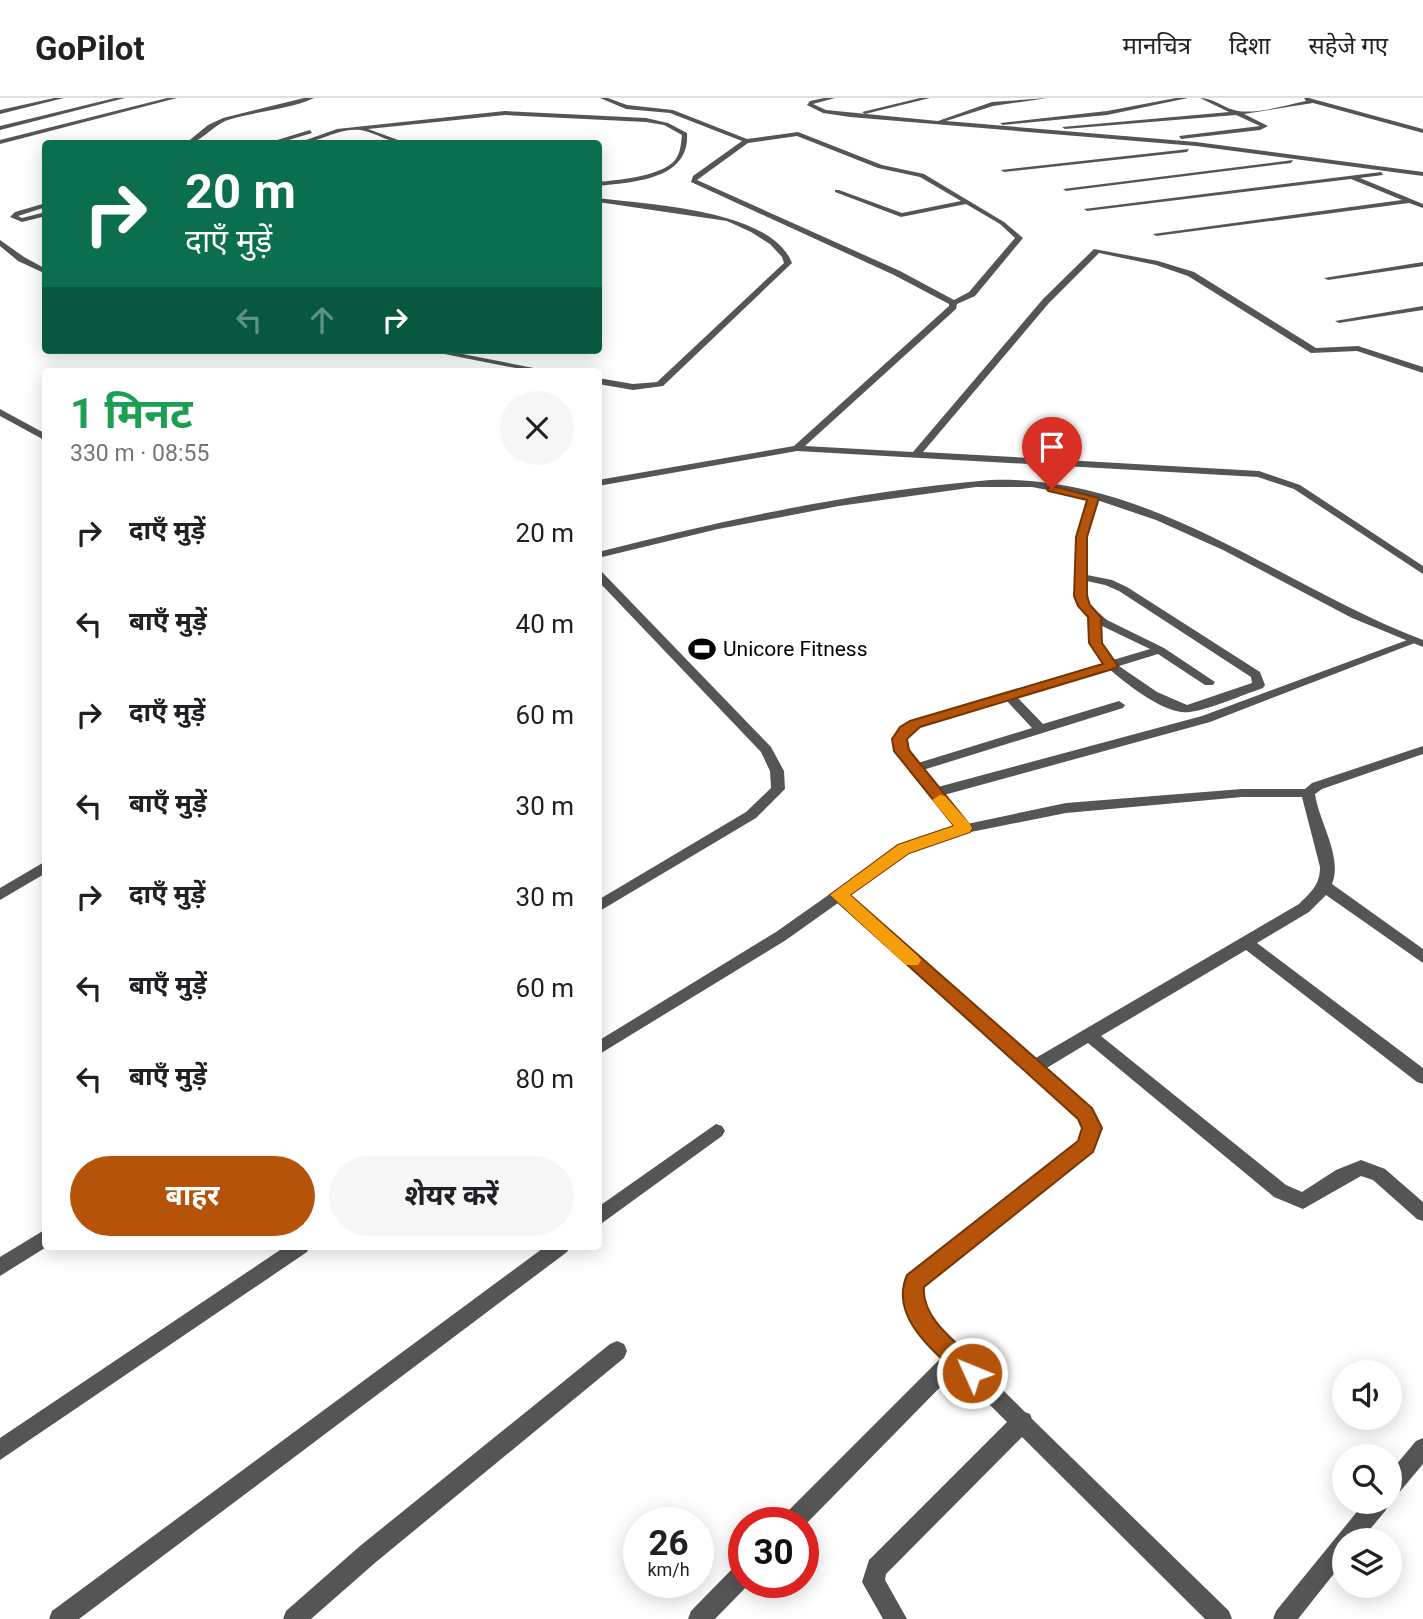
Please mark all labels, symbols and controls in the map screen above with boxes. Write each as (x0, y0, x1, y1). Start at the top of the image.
text: GoPilot (35, 29, 145, 68)
text: मानचित्र (1122, 32, 1191, 60)
text: दिशा (1229, 32, 1270, 60)
text: सहेजे गए (1308, 32, 1388, 60)
text: 20 m (185, 163, 296, 220)
icon: right (70, 168, 161, 259)
text: दाएँ मुड़ें (185, 222, 272, 260)
icon: left (230, 301, 268, 339)
icon: ahead (303, 301, 341, 339)
icon: right (376, 301, 414, 339)
text: 1 मिनट (70, 389, 193, 438)
button: close (500, 391, 574, 465)
pin (1022, 417, 1082, 489)
icon: arrive (1033, 428, 1071, 466)
text: 330 m · 08:55 (70, 440, 209, 467)
icon: right (70, 514, 108, 552)
text: दाएँ मुड़ें (129, 515, 205, 545)
text: 20 m (516, 518, 574, 548)
icon: left (70, 605, 108, 643)
text: बाएँ मुड़ें (129, 606, 207, 636)
text: 40 m (516, 609, 574, 639)
sports icon: Unicore Fitness (687, 634, 717, 664)
place label: Unicore Fitness (723, 637, 868, 661)
icon: right (70, 696, 108, 734)
text: दाएँ मुड़ें (129, 697, 205, 727)
text: 60 m (516, 700, 574, 730)
icon: left (70, 787, 108, 825)
text: बाएँ मुड़ें (129, 788, 207, 818)
text: 30 m (516, 791, 574, 821)
icon: right (70, 878, 108, 916)
text: दाएँ मुड़ें (129, 879, 205, 909)
text: 30 m (516, 882, 574, 912)
icon: left (70, 969, 108, 1007)
text: बाएँ मुड़ें (129, 970, 207, 1000)
text: 60 m (516, 973, 574, 1003)
icon: left (70, 1060, 108, 1098)
text: बाएँ मुड़ें (129, 1061, 207, 1091)
text: 80 m (516, 1064, 574, 1094)
button: बाहर (70, 1156, 315, 1236)
button: शेयर करें (329, 1156, 574, 1236)
position arrow (935, 1336, 1009, 1410)
map controls (1332, 1360, 1402, 1598)
button: sound (1332, 1360, 1402, 1430)
button: search (1332, 1444, 1402, 1514)
speed limit sign: 30 (728, 1507, 819, 1598)
text: 26 (648, 1523, 689, 1564)
button: layers (1332, 1528, 1402, 1598)
text: km/h (647, 1559, 690, 1580)

